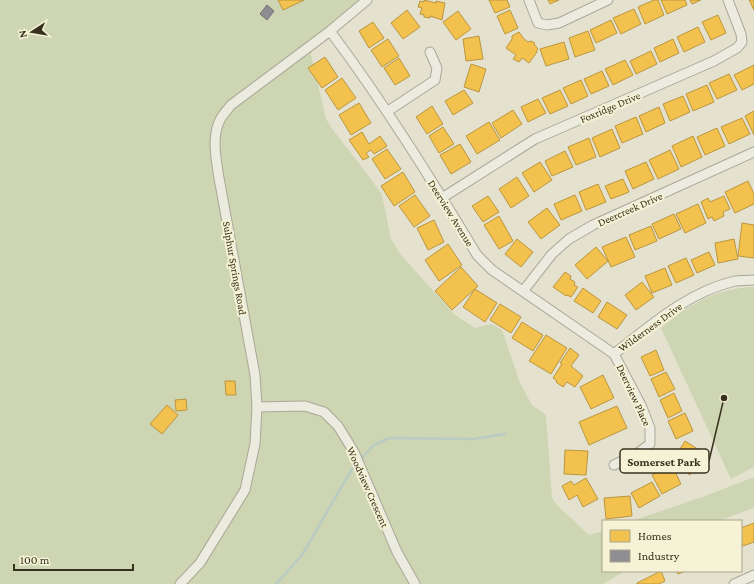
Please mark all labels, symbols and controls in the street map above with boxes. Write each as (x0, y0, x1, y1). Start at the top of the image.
north arrow (12, 12, 52, 52)
text: N (15, 29, 29, 39)
street label: Foxridge Drive (578, 89, 642, 126)
street label: Deerview Avenue (426, 177, 476, 249)
street label: Deercreek Drive (596, 189, 664, 229)
street label: Sulphur Springs Road (220, 220, 249, 316)
street label: Wilderness Drive (616, 300, 684, 354)
street label: Deerview Place (614, 362, 654, 428)
street label: Woodview Crescent (345, 445, 391, 530)
callout: Somerset Park (620, 449, 709, 473)
text: Somerset Park (627, 455, 701, 469)
legend (602, 520, 742, 572)
text: Homes (638, 529, 672, 543)
scale bar (14, 546, 133, 572)
text: Industry (638, 549, 680, 563)
text: 100 m (20, 553, 50, 567)

